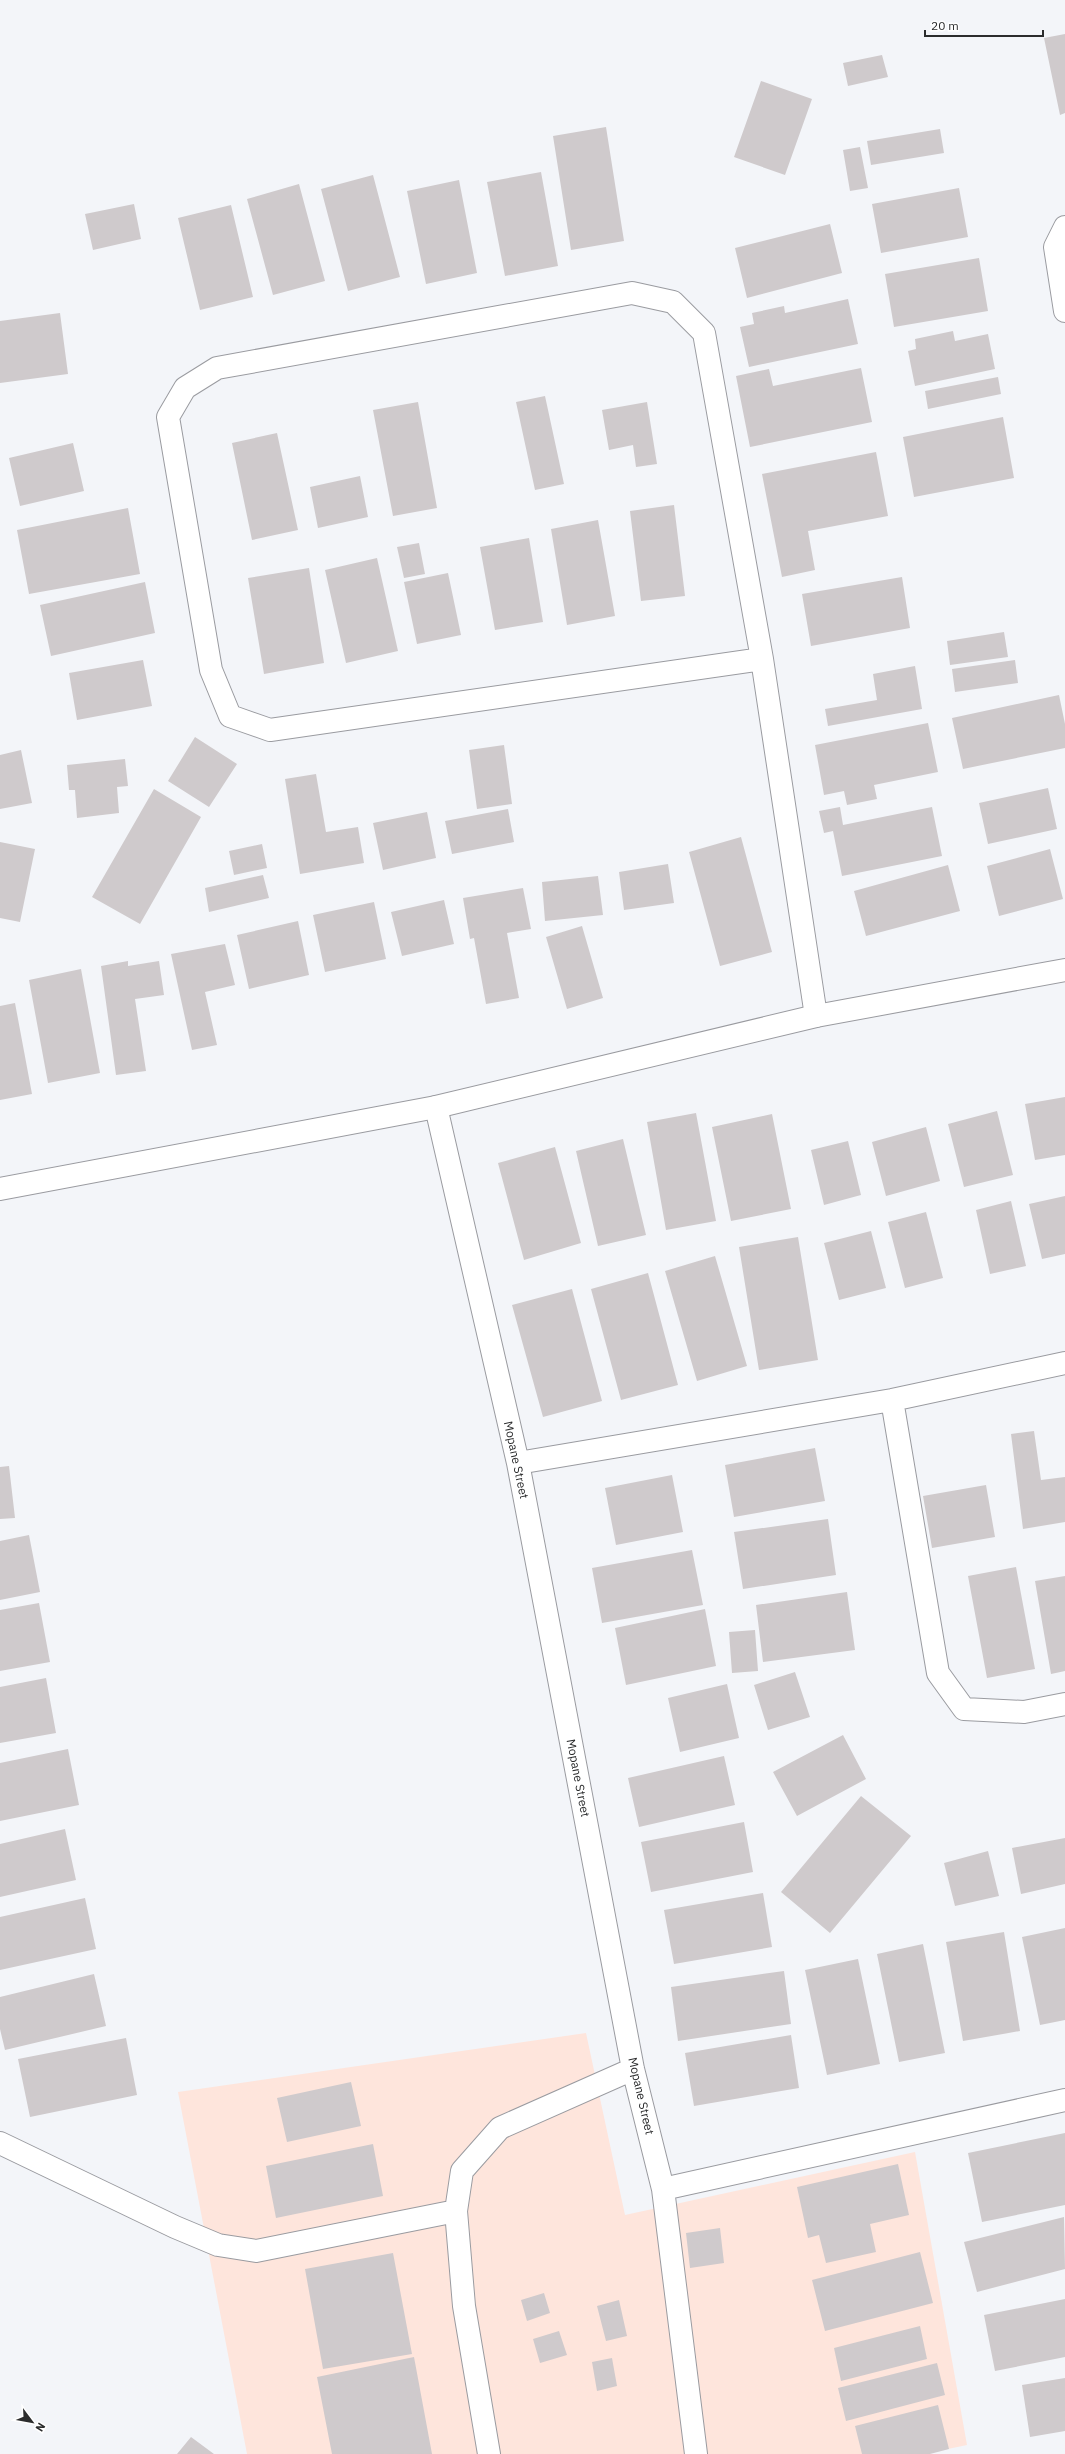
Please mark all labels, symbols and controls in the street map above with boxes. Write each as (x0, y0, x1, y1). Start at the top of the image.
scale bar (925, 12, 1043, 38)
text: 20 m (931, 18, 959, 33)
street label: Mopane Street (501, 1420, 532, 1500)
street label: Mopane Street (564, 1738, 593, 1818)
street label: Mopane Street (625, 2056, 658, 2136)
north arrow (12, 2402, 52, 2442)
text: N (32, 2420, 49, 2434)

